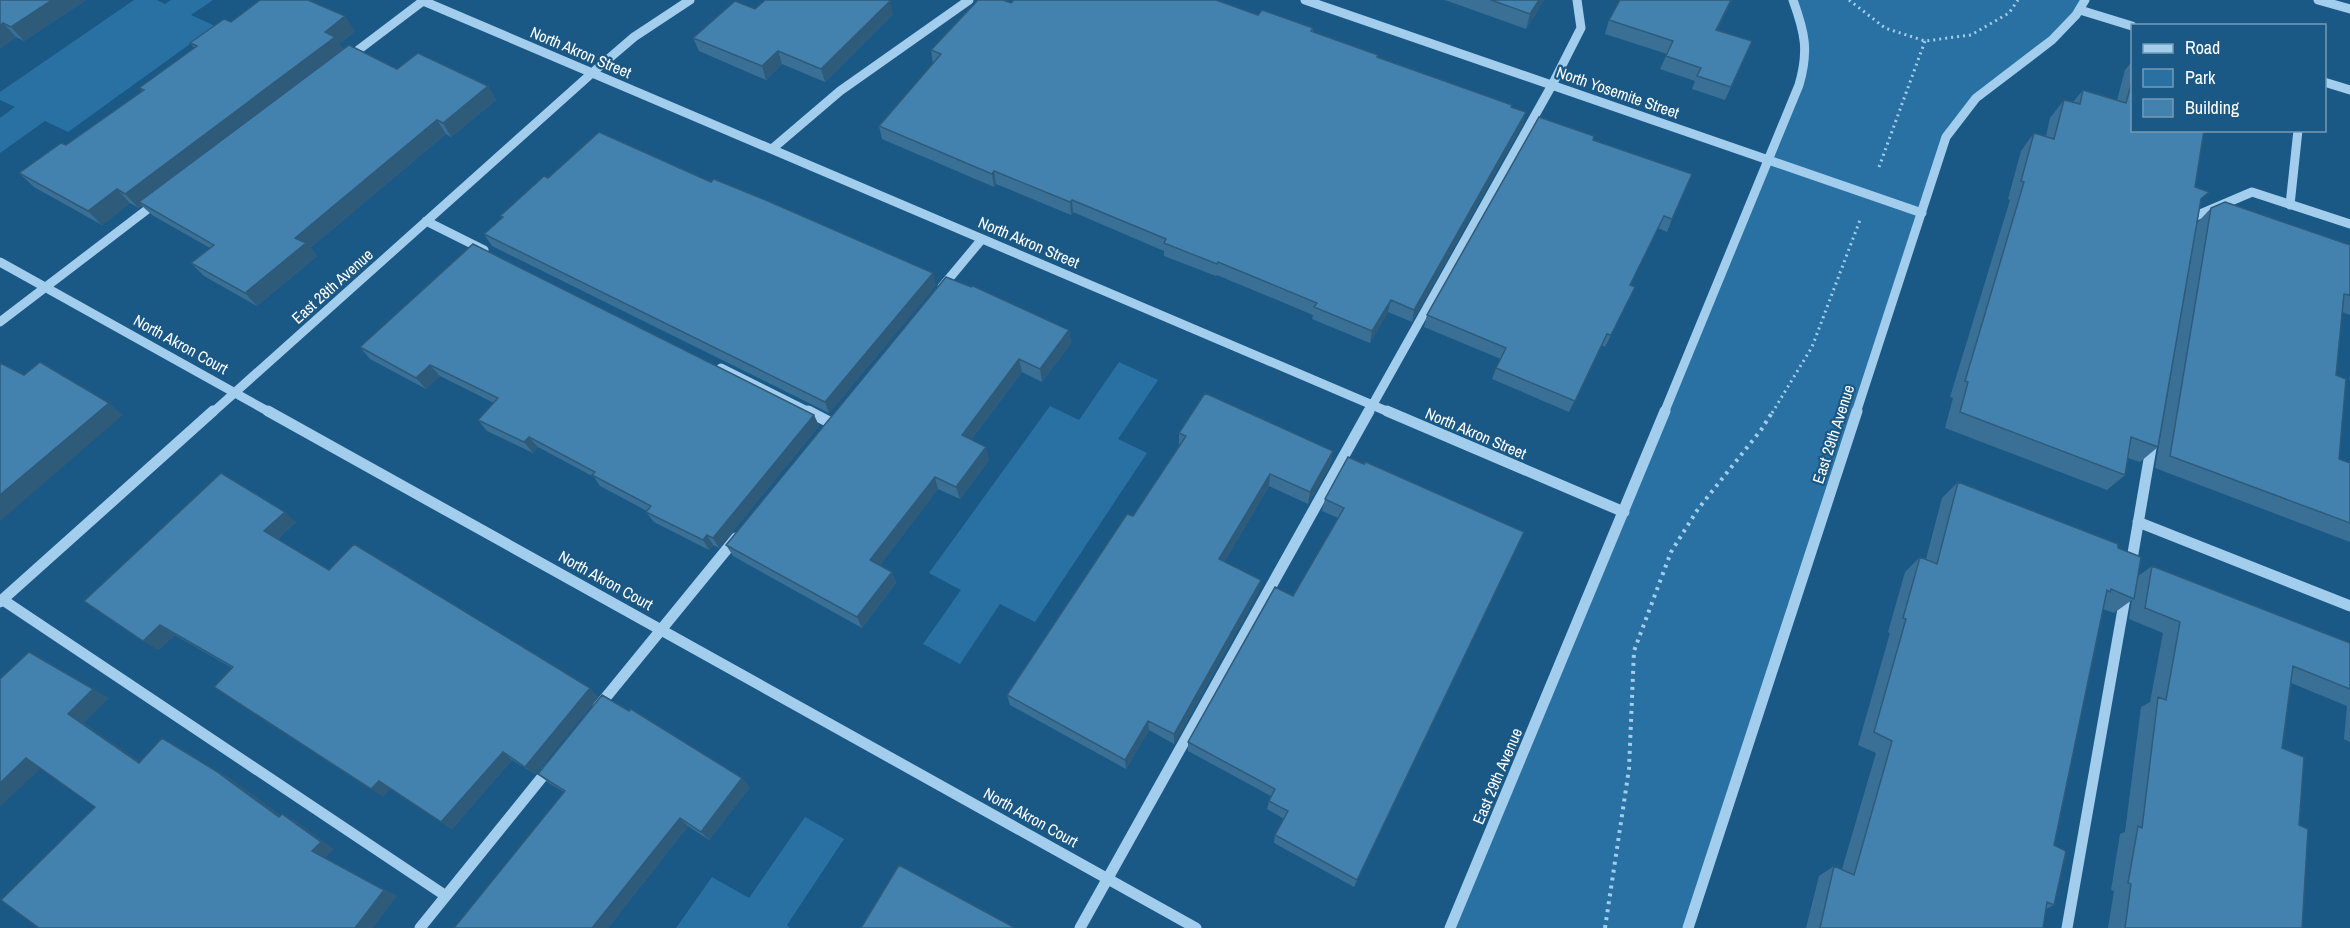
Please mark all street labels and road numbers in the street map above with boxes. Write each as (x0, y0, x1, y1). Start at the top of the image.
street label: North Akron Street (527, 21, 635, 83)
street label: North Yosemite Street (1554, 61, 1683, 123)
street label: North Akron Street (975, 211, 1083, 273)
street label: East 28th Avenue (287, 243, 377, 329)
street label: North Akron Court (130, 309, 233, 379)
street label: East 29th Avenue (1807, 382, 1859, 486)
street label: North Akron Street (1422, 402, 1530, 464)
street label: North Akron Court (555, 545, 658, 615)
street label: East 29th Avenue (1467, 724, 1527, 828)
street label: North Akron Court (980, 782, 1083, 852)

